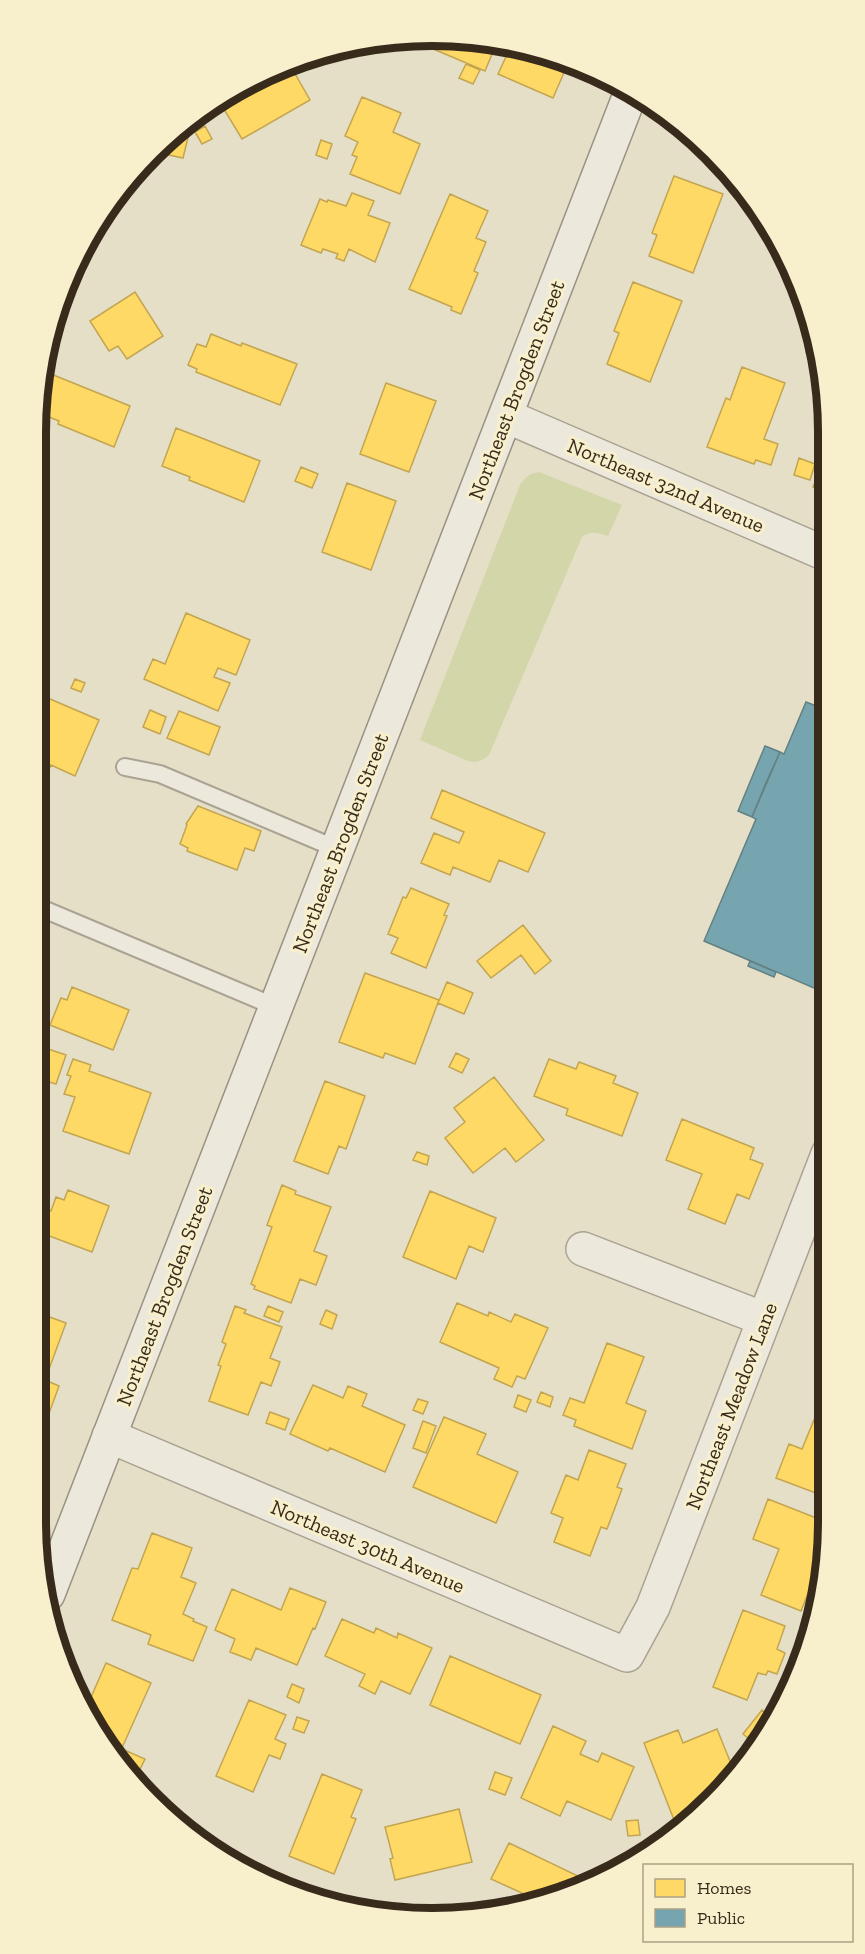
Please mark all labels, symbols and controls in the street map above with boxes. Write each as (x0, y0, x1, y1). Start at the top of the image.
street label: Northeast Brogden Street (463, 276, 570, 503)
street label: Northeast 32nd Avenue (564, 432, 768, 538)
street label: Northeast Brogden Street (287, 729, 394, 956)
street label: Northeast Brogden Street (111, 1182, 218, 1409)
street label: Northeast Meadow Lane (680, 1299, 782, 1513)
street label: Northeast 30th Avenue (267, 1494, 469, 1598)
legend (643, 1864, 853, 1942)
text: Homes (697, 1877, 751, 1899)
text: Public (697, 1907, 745, 1929)

